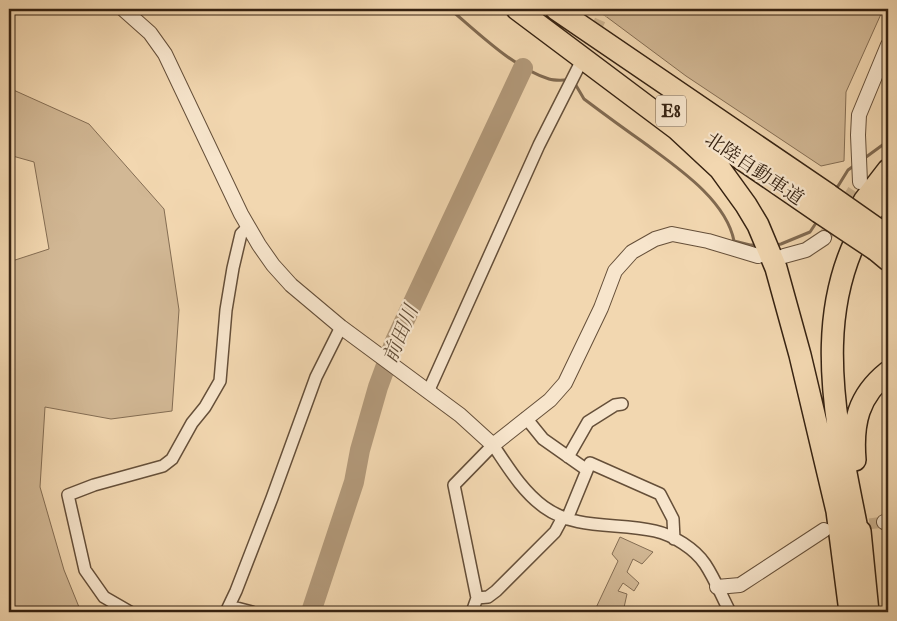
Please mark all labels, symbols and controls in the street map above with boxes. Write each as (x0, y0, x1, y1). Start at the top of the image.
road number: E8 (656, 95, 686, 126)
street label: 北陸自動車道 (700, 128, 808, 211)
water label: 前田川 (378, 300, 425, 367)

